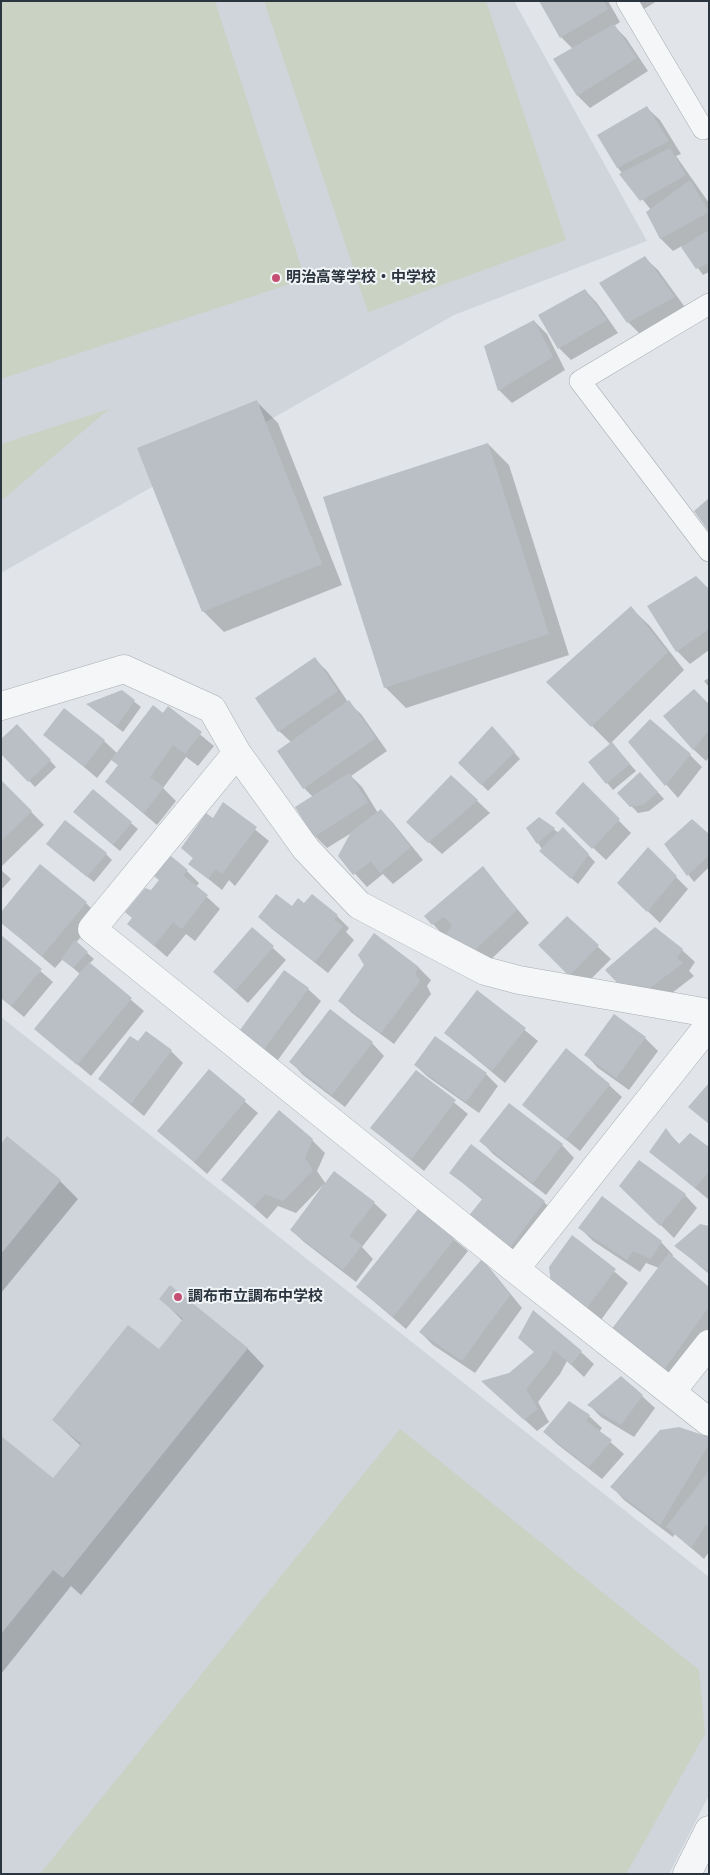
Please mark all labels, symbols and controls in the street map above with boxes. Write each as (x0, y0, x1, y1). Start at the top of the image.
place label: 明治高等学校・中学校 (286, 269, 436, 287)
marker: 明治高等学校・中学校 (270, 272, 282, 284)
place label: 調布市立調布中学校 (188, 1288, 323, 1306)
marker: 調布市立調布中学校 (172, 1291, 184, 1303)

